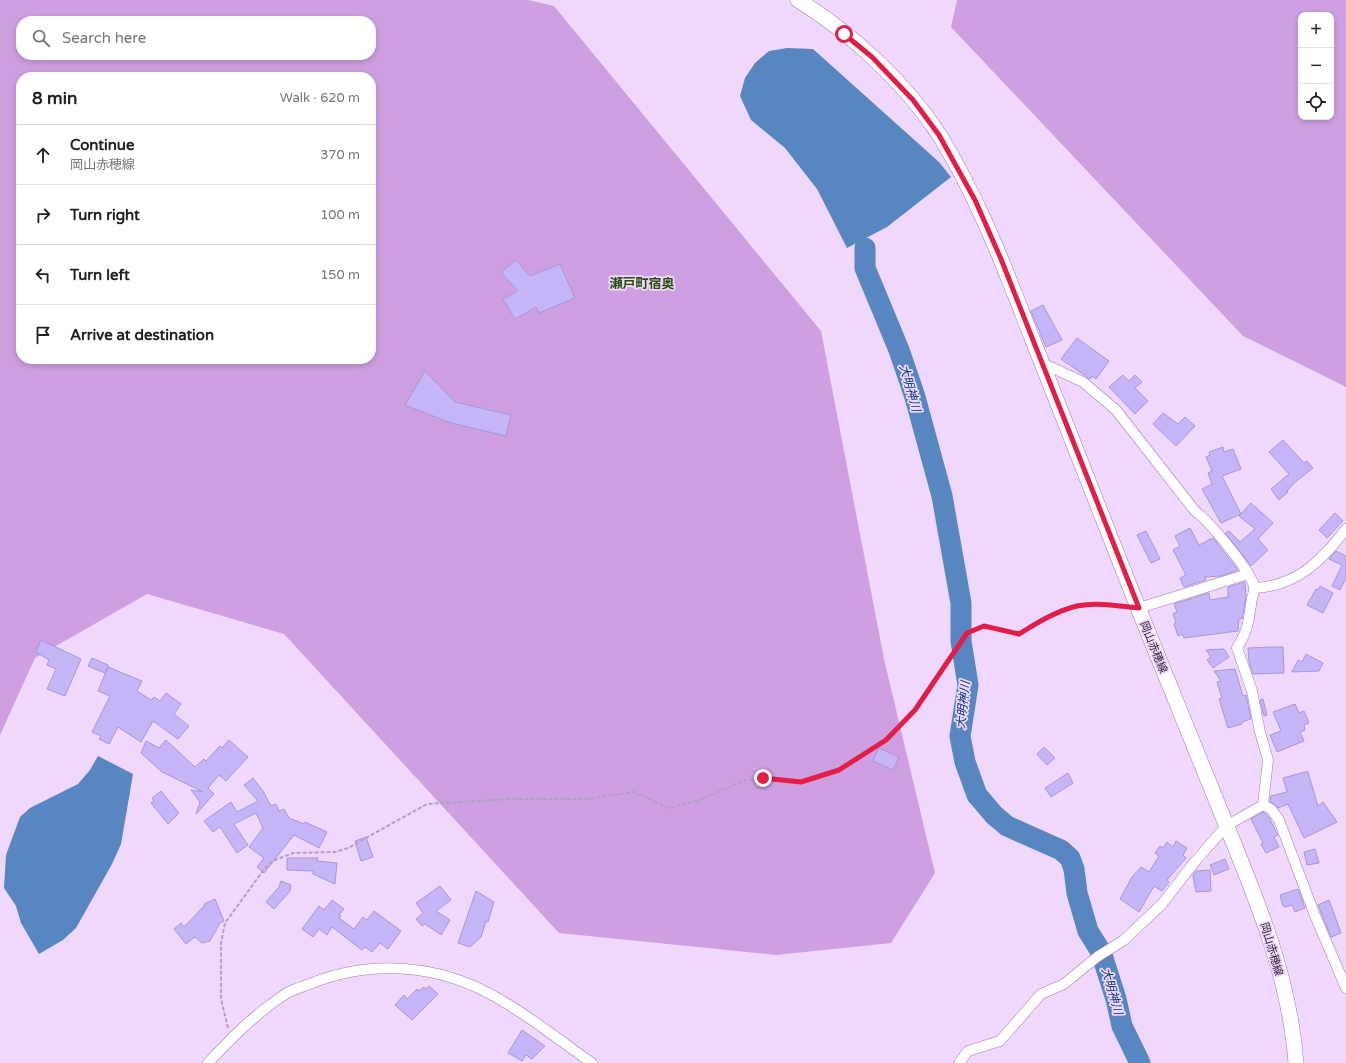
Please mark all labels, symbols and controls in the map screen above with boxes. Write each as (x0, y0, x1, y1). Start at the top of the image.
map controls (1298, 12, 1334, 120)
button: + (1298, 12, 1334, 48)
search box (16, 16, 376, 60)
route start (835, 25, 853, 43)
icon: search (30, 27, 52, 49)
text: Search here (62, 29, 146, 47)
button: − (1298, 48, 1334, 84)
button: locate (1298, 84, 1334, 120)
text: 8 min (32, 88, 77, 109)
text: Walk · 620 m (280, 90, 360, 106)
text: Continue (70, 136, 134, 154)
icon: ahead (32, 144, 54, 166)
text: 370 m (320, 147, 360, 163)
text: 岡山赤穂線 (70, 157, 135, 173)
icon: right (32, 204, 54, 226)
text: Turn right (70, 206, 140, 224)
text: 100 m (320, 207, 360, 223)
icon: left (32, 264, 54, 286)
text: Turn left (70, 266, 130, 284)
text: 150 m (320, 267, 360, 283)
district label: 瀬戸町宿奥 (609, 276, 675, 292)
icon: arrive (32, 324, 54, 346)
text: Arrive at destination (70, 326, 214, 344)
water label: 大明神川 (897, 363, 924, 415)
street label: 岡山赤穂線 (1137, 619, 1170, 675)
water label: 大明神川 (954, 678, 973, 730)
route end (754, 769, 772, 787)
street label: 岡山赤穂線 (1258, 921, 1285, 977)
water label: 大明神川 (1099, 966, 1126, 1018)

